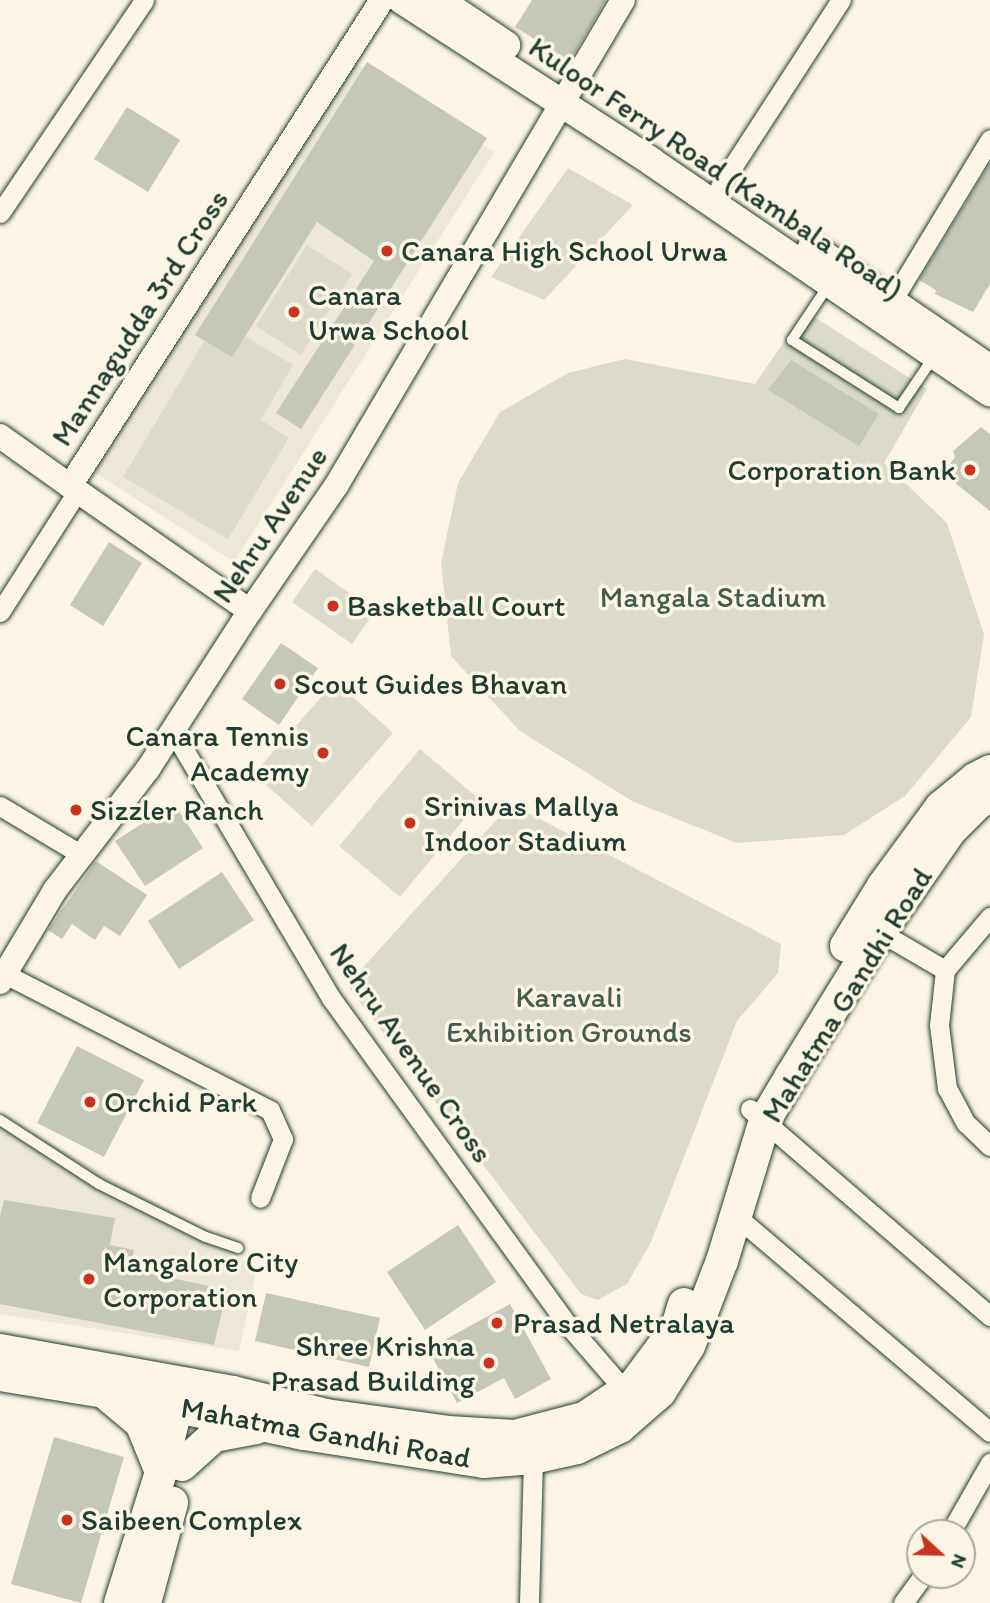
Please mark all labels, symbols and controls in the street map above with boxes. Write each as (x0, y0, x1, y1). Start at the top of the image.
street label: Kuloor Ferry Road (Kambala Road) (523, 29, 909, 307)
street label: Mannagudda 3rd Cross (44, 183, 236, 453)
place label: Canara High School Urwa (401, 233, 727, 269)
marker: Canara High School Urwa (379, 243, 395, 259)
place label: Canara Urwa School (308, 277, 468, 348)
marker: Canara Urwa School (286, 304, 302, 320)
street label: Nehru Avenue (205, 441, 335, 609)
place label: Corporation Bank (728, 452, 956, 488)
marker: Corporation Bank (962, 462, 978, 478)
park label: Mangala Stadium (600, 579, 826, 615)
place label: Basketball Court (347, 588, 565, 624)
marker: Basketball Court (325, 598, 341, 614)
place label: Scout Guides Bhavan (294, 666, 568, 702)
marker: Scout Guides Bhavan (272, 676, 288, 692)
place label: Canara Tennis Academy (126, 718, 309, 788)
marker: Canara Tennis Academy (315, 745, 331, 761)
place label: Srinivas Mallya Indoor Stadium (424, 788, 627, 858)
place label: Sizzler Ranch (90, 792, 264, 828)
marker: Sizzler Ranch (68, 802, 84, 818)
marker: Srinivas Mallya Indoor Stadium (402, 815, 418, 831)
street label: Mahatma Gandhi Road (754, 861, 940, 1129)
street label: Nehru Avenue Cross (322, 937, 500, 1169)
park label: Karavali Exhibition Grounds (447, 979, 691, 1050)
place label: Orchid Park (104, 1084, 257, 1120)
marker: Orchid Park (82, 1094, 98, 1110)
place label: Mangalore City Corporation (103, 1244, 298, 1314)
marker: Mangalore City Corporation (81, 1271, 97, 1287)
place label: Prasad Netralaya (513, 1305, 734, 1341)
marker: Prasad Netralaya (487, 1313, 507, 1333)
place label: Shree Krishna Prasad Building (271, 1328, 475, 1398)
marker: Shree Krishna Prasad Building (481, 1355, 497, 1371)
street label: Mahatma Gandhi Road (178, 1390, 474, 1476)
place label: Saibeen Complex (81, 1502, 301, 1538)
marker: Saibeen Complex (59, 1512, 75, 1528)
north arrow (906, 1519, 976, 1589)
text: N (946, 1551, 972, 1572)

